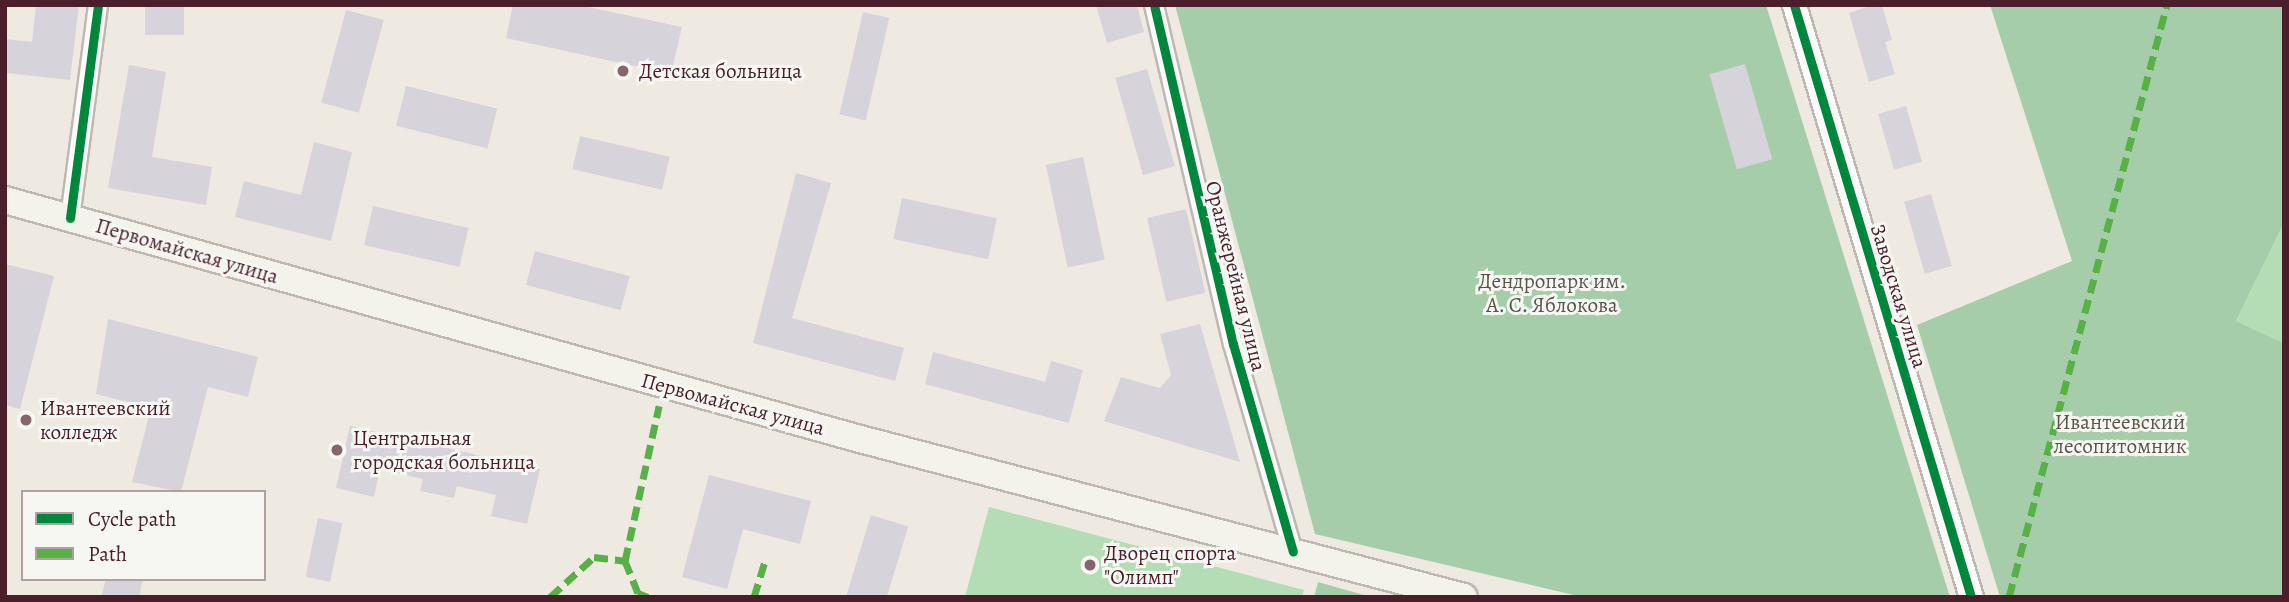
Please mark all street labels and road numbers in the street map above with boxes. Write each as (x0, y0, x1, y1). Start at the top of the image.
street label: Оранжерейная улица (1200, 178, 1272, 374)
street label: Первомайская улица (93, 213, 281, 289)
street label: Заводская улица (1865, 221, 1933, 371)
street label: Первомайская улица (638, 367, 828, 441)

